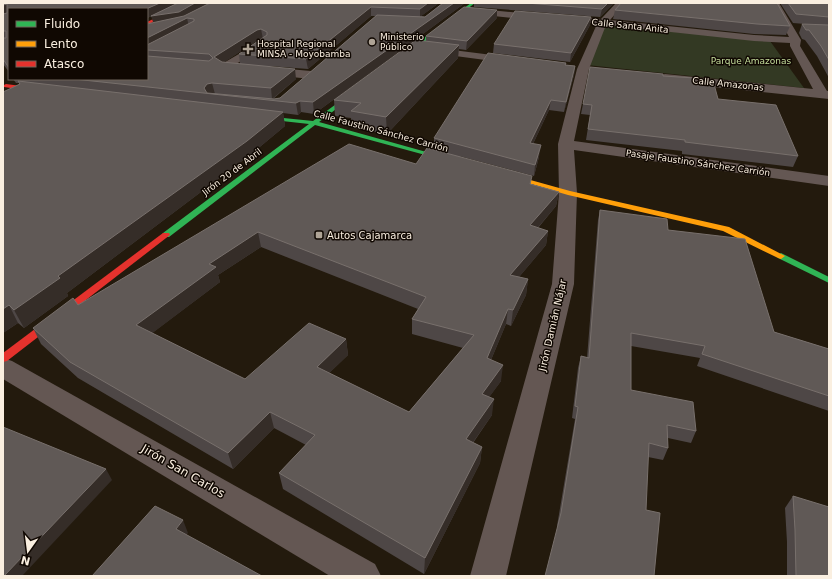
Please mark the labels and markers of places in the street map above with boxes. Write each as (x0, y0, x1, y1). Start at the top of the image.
place label: Ministerio Público (380, 32, 424, 52)
marker: Ministerio Público (367, 37, 377, 47)
place label: Hospital Regional MINSA - Moyobamba (257, 39, 351, 59)
marker: Hospital Regional MINSA - Moyobamba (242, 43, 254, 55)
marker: Autos Cajamarca (314, 230, 324, 240)
place label: Autos Cajamarca (327, 230, 412, 241)

